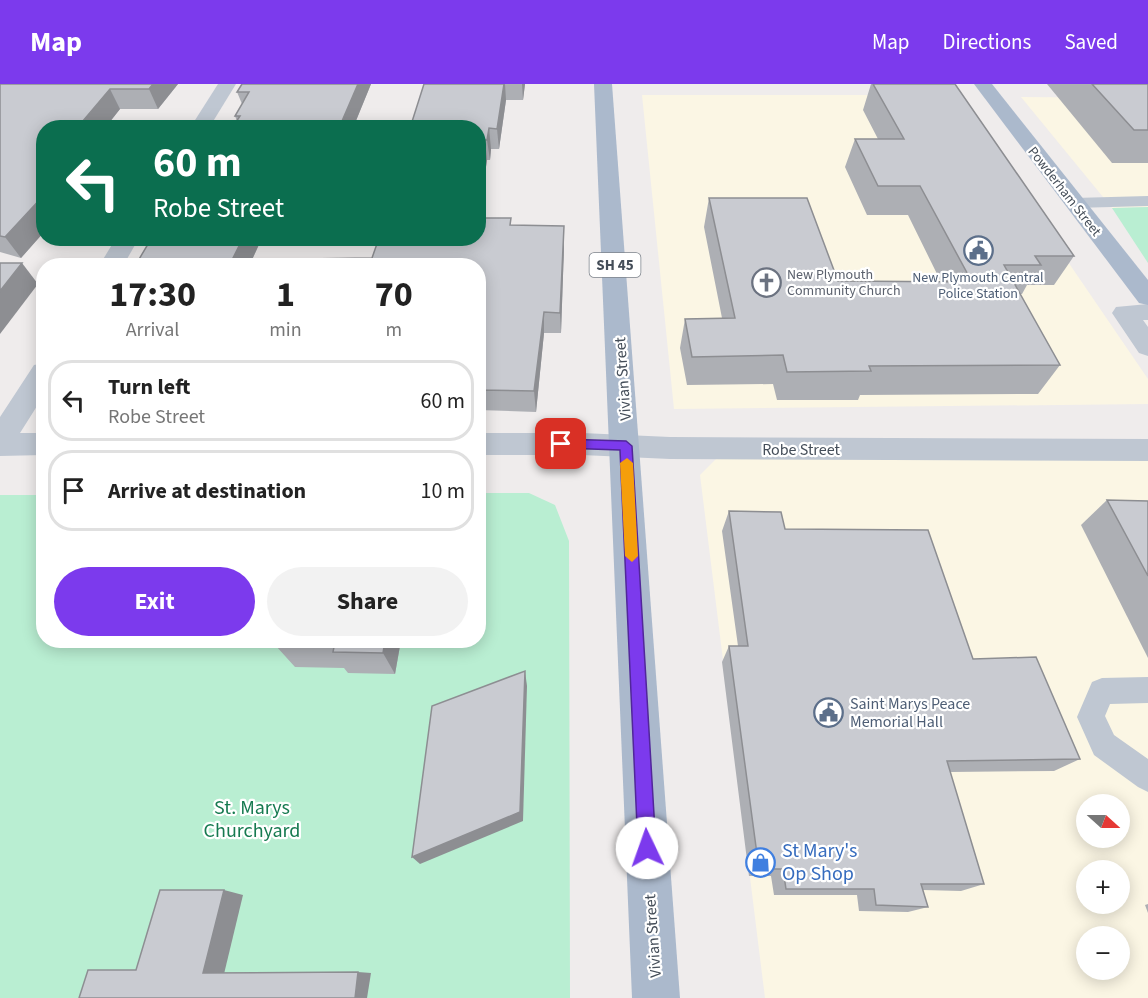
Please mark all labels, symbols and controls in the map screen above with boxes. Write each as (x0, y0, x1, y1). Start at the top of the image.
text: Map (30, 22, 82, 62)
text: Map (872, 27, 910, 57)
text: Directions (943, 27, 1031, 57)
text: Saved (1064, 27, 1118, 57)
text: 60 m (153, 133, 242, 193)
street label: Powderham Street (1023, 143, 1106, 241)
icon: left (54, 144, 132, 222)
text: Robe Street (153, 189, 284, 228)
public building icon: New Plymouth Central Police Station (962, 234, 994, 266)
road number: SH 45 (590, 253, 640, 277)
place label: New Plymouth Community Church (787, 265, 901, 301)
church icon: New Plymouth Community Church (750, 266, 782, 298)
place label: New Plymouth Central Police Station (912, 268, 1044, 304)
text: 17:30 (109, 269, 196, 320)
text: 1 (276, 269, 295, 320)
text: 70 (375, 269, 413, 320)
text: Arrival (126, 316, 179, 344)
text: min (269, 316, 302, 344)
text: m (385, 316, 402, 344)
street label: Vivian Street (609, 336, 637, 421)
text: Turn left (108, 371, 190, 403)
icon: left (57, 384, 90, 417)
text: 60 m (420, 385, 465, 417)
text: Robe Street (108, 403, 205, 431)
pin (535, 418, 586, 469)
icon: arrive (544, 427, 577, 460)
street label: Robe Street (762, 439, 840, 461)
icon: arrive (57, 474, 90, 507)
text: Arrive at destination (108, 475, 306, 507)
text: 10 m (420, 475, 465, 507)
button: Exit (54, 567, 255, 636)
button: Share (267, 567, 468, 636)
place label: Saint Marys Peace Memorial Hall (850, 693, 970, 733)
public building icon: Saint Marys Peace Memorial Hall (813, 696, 845, 728)
park label: St. Marys Churchyard (204, 794, 300, 845)
north arrow (1076, 794, 1130, 848)
map controls (1076, 794, 1130, 980)
position arrow (615, 816, 679, 880)
place label: St Mary's Op Shop (782, 837, 857, 888)
shop icon: St Mary's Op Shop (745, 846, 777, 878)
button: + (1076, 860, 1130, 914)
street label: Vivian Street (639, 893, 667, 978)
button: − (1076, 926, 1130, 980)

